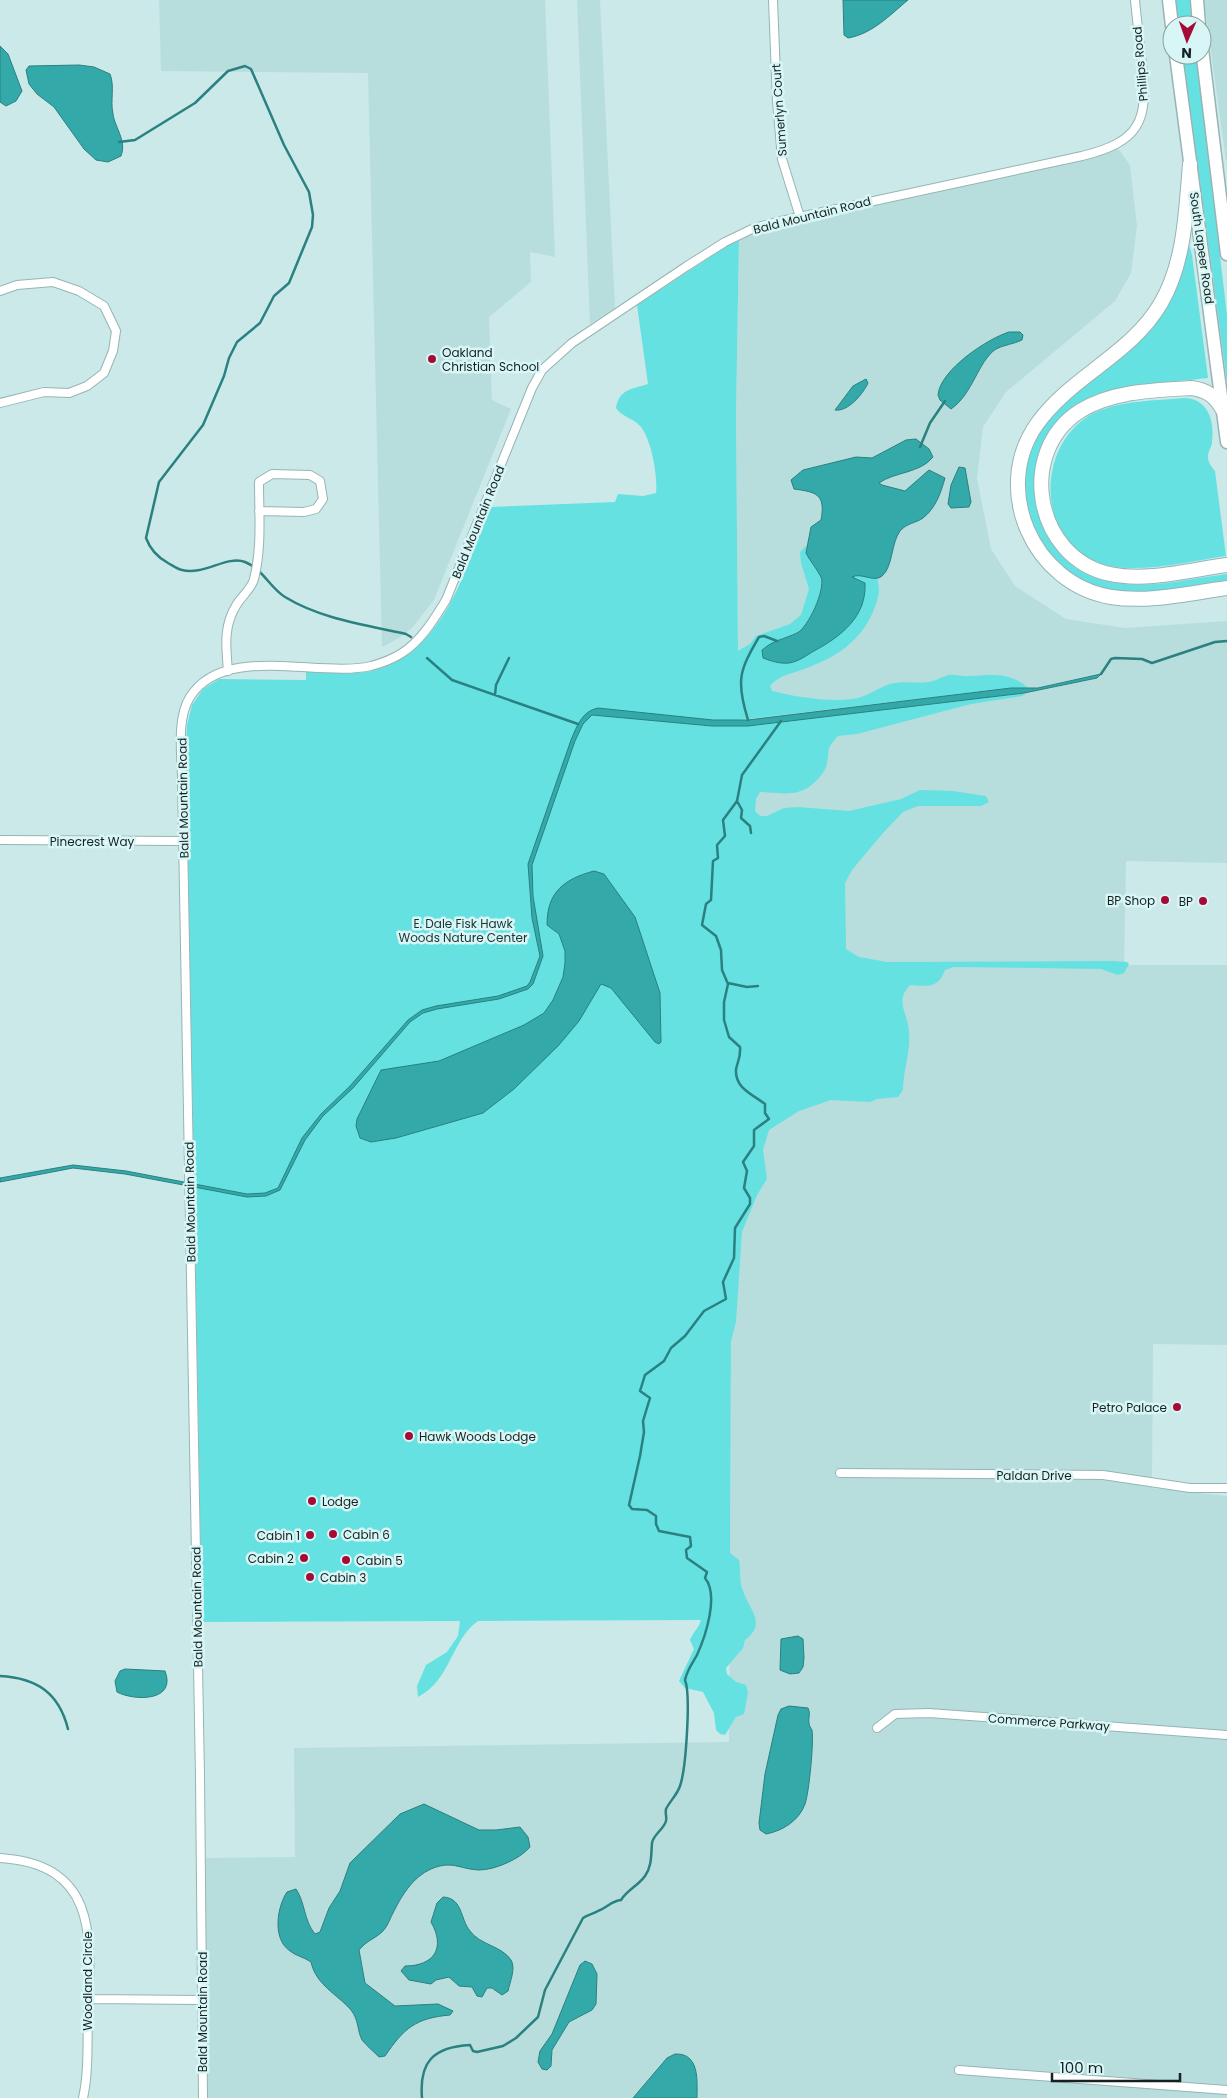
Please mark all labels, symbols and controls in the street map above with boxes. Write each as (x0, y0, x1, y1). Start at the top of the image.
north arrow (1162, 15, 1212, 65)
street label: Phillips Road (1128, 26, 1152, 102)
text: N (1181, 43, 1192, 63)
street label: Sumerlyn Court (767, 63, 791, 157)
street label: South Lapeer Road (1186, 191, 1218, 305)
street label: Bald Mountain Road (751, 192, 873, 238)
place label: Oakland Christian School (442, 344, 539, 375)
marker: Oakland Christian School (426, 353, 438, 365)
street label: Bald Mountain Road (448, 463, 508, 581)
street label: Bald Mountain Road (173, 738, 193, 858)
street label: Pinecrest Way (50, 833, 135, 850)
place label: BP Shop (1107, 892, 1155, 909)
place label: BP (1179, 893, 1193, 910)
marker: BP Shop (1159, 894, 1171, 906)
marker: BP (1197, 895, 1209, 907)
park label: E. Dale Fisk Hawk Woods Nature Center (398, 915, 528, 946)
street label: Bald Mountain Road (180, 1142, 200, 1262)
place label: Petro Palace (1092, 1399, 1167, 1416)
marker: Petro Palace (1171, 1401, 1183, 1413)
place label: Hawk Woods Lodge (419, 1428, 536, 1445)
marker: Hawk Woods Lodge (403, 1430, 415, 1442)
street label: Paldan Drive (996, 1467, 1072, 1484)
place label: Lodge (322, 1493, 359, 1510)
marker: Lodge (306, 1495, 318, 1507)
place label: Cabin 6 (343, 1526, 390, 1543)
place label: Cabin 1 (257, 1527, 300, 1544)
marker: Cabin 6 (327, 1528, 339, 1540)
marker: Cabin 1 (304, 1529, 316, 1541)
street label: Bald Mountain Road (187, 1547, 207, 1667)
place label: Cabin 2 (248, 1550, 294, 1567)
marker: Cabin 2 (298, 1552, 310, 1564)
place label: Cabin 5 (356, 1552, 403, 1569)
marker: Cabin 5 (340, 1554, 352, 1566)
place label: Cabin 3 (320, 1569, 366, 1586)
marker: Cabin 3 (304, 1571, 316, 1583)
street label: Commerce Parkway (988, 1709, 1111, 1735)
street label: Woodland Circle (79, 1931, 96, 2031)
street label: Bald Mountain Road (194, 1952, 211, 2072)
scale bar (1052, 2050, 1180, 2082)
text: 100 m (1060, 2057, 1103, 2078)

